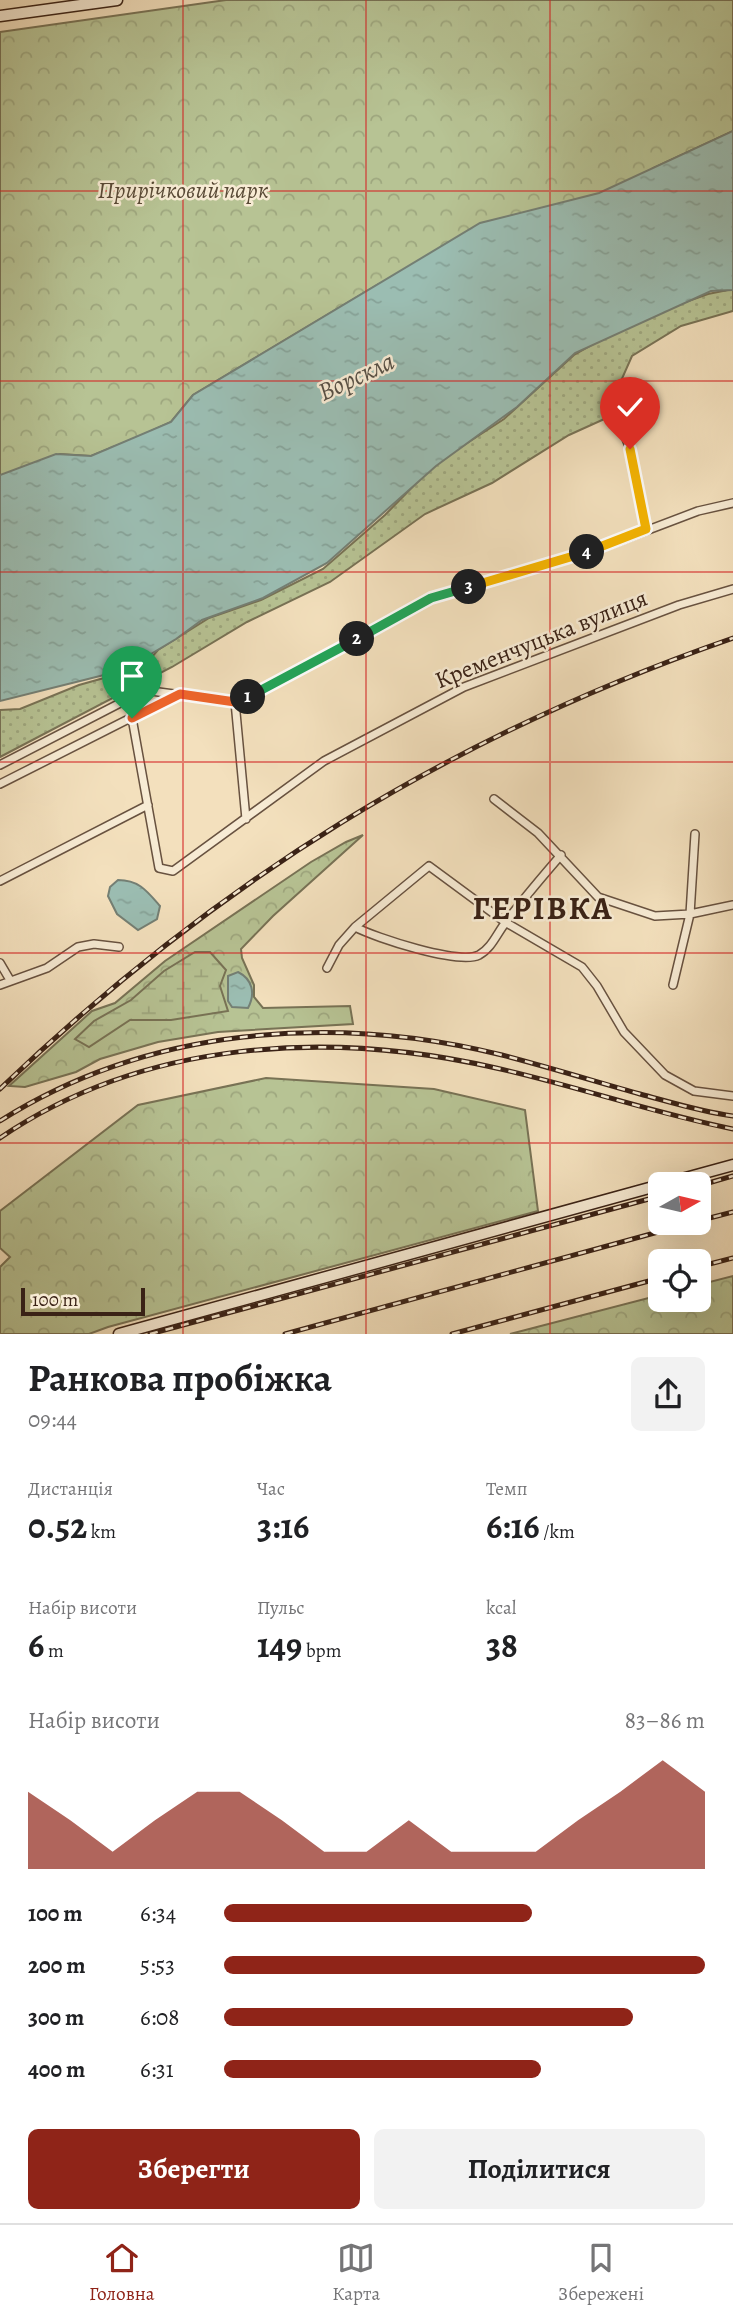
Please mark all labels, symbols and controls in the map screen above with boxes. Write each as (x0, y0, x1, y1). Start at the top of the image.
park label: Прирічковий парк (97, 174, 269, 206)
water label: Ворскла (312, 344, 400, 409)
pin (600, 377, 660, 449)
icon: check (611, 388, 649, 426)
pin: 4 (570, 534, 604, 570)
text: 4 (582, 538, 591, 564)
pin: 3 (452, 570, 486, 604)
text: 3 (464, 573, 473, 599)
street label: Кременчуцька вулиця (430, 582, 652, 696)
pin: 2 (340, 622, 374, 656)
text: 2 (352, 625, 361, 651)
pin (102, 646, 162, 718)
icon: arrive (113, 657, 151, 695)
pin: 1 (230, 680, 266, 714)
text: 1 (244, 683, 251, 709)
district label: ГЕРІВКА (472, 886, 614, 930)
north arrow (648, 1172, 710, 1236)
map controls (648, 1172, 711, 1312)
button: locate (648, 1249, 711, 1312)
scale bar (21, 1285, 145, 1317)
text: 100 m (32, 1287, 78, 1313)
text: Ранкова пробіжка (28, 1352, 332, 1404)
button: share (631, 1357, 705, 1431)
text: 09:44 (28, 1404, 77, 1435)
text: Дистанція (28, 1476, 113, 1502)
text: Час (257, 1476, 285, 1502)
text: Темп (486, 1476, 527, 1502)
text: 0.52 (28, 1502, 87, 1550)
text: 3:16 (257, 1502, 309, 1550)
text: 6:16 (486, 1502, 540, 1550)
text: km (87, 1519, 116, 1545)
text: /km (540, 1519, 575, 1545)
text: Набір висоти (28, 1595, 137, 1621)
text: Пульс (257, 1595, 305, 1621)
text: kcal (486, 1595, 516, 1621)
text: 6 (28, 1621, 44, 1669)
text: 149 (257, 1621, 302, 1669)
text: 38 (486, 1621, 518, 1669)
text: m (44, 1638, 64, 1664)
text: bpm (302, 1638, 341, 1664)
text: Набір висоти (28, 1705, 160, 1736)
text: 83–86 m (625, 1705, 705, 1736)
text: 100 m (28, 1898, 83, 1929)
text: 6:34 (140, 1898, 176, 1929)
text: 200 m (28, 1950, 86, 1981)
text: 5:53 (140, 1950, 175, 1981)
text: 300 m (28, 2002, 84, 2033)
text: 6:08 (140, 2002, 180, 2033)
text: 400 m (28, 2054, 85, 2085)
text: 6:31 (140, 2054, 174, 2085)
button: Зберегти (28, 2129, 360, 2209)
button: Поділитися (374, 2129, 705, 2209)
tab: Головна (89, 2239, 154, 2307)
tab: Карта (332, 2239, 380, 2307)
tab: Збережені (558, 2239, 644, 2307)

